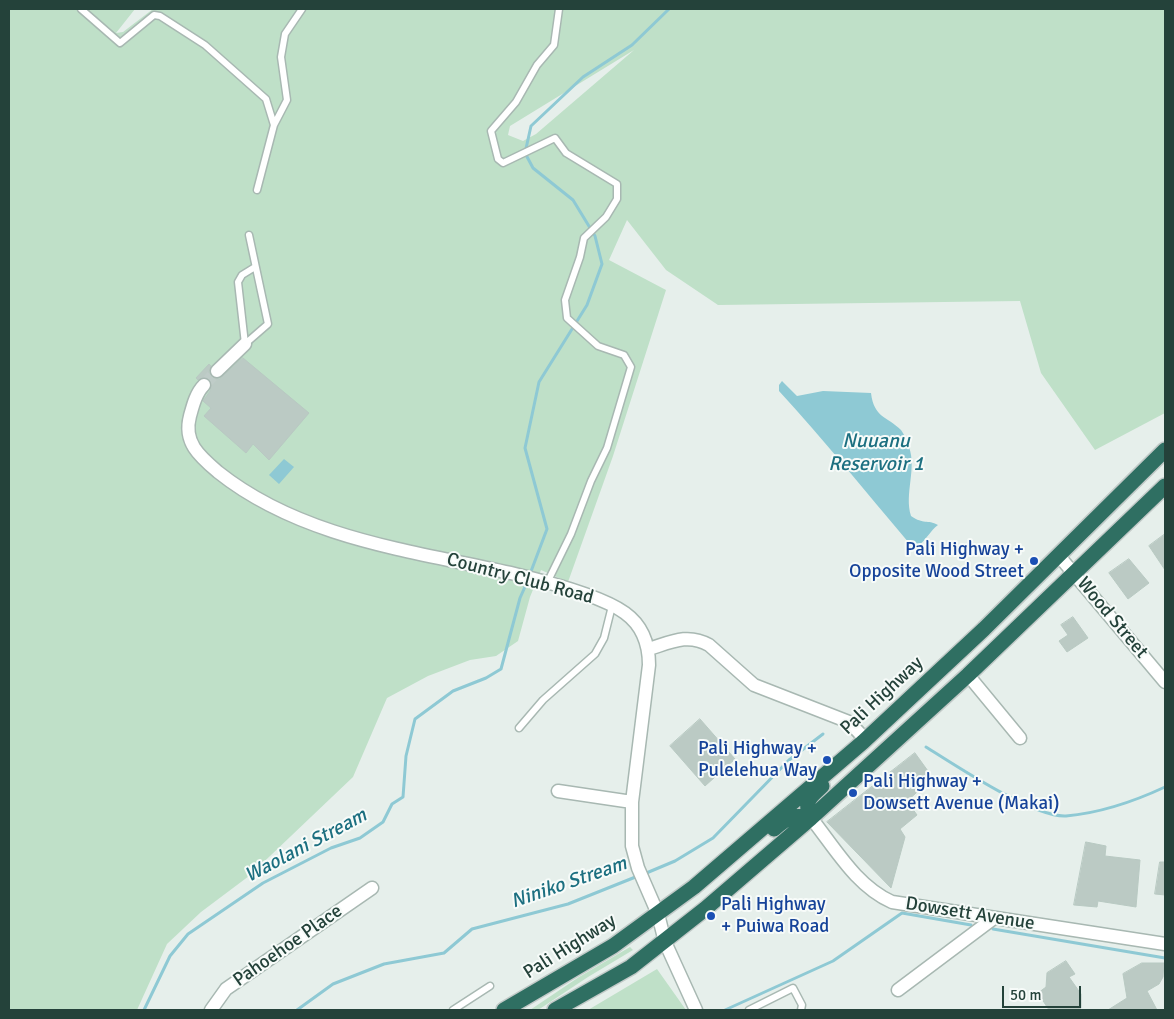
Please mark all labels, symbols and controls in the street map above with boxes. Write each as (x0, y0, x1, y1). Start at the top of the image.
water label: Nuuanu Reservoir 1 (828, 430, 924, 477)
place label: Pali Highway + Opposite Wood Street (849, 539, 1024, 583)
street label: Country Club Road (444, 548, 596, 610)
marker: Pali Highway + Opposite Wood Street (1028, 555, 1040, 567)
street label: Wood Street (1071, 573, 1153, 663)
street label: Pali Highway (836, 652, 928, 740)
place label: Pali Highway + Pulelehua Way (698, 738, 817, 782)
marker: Pali Highway + Pulelehua Way (821, 754, 833, 766)
place label: Pali Highway + Dowsett Avenue (Makai) (863, 771, 1060, 815)
marker: Pali Highway + Dowsett Avenue (Makai) (847, 787, 859, 799)
water label: Waolani Stream (241, 804, 371, 888)
water label: Niniko Stream (508, 852, 630, 914)
street label: Dowsett Avenue (904, 893, 1036, 935)
place label: Pali Highway + Puiwa Road (721, 894, 829, 938)
street label: Pahoehoe Place (229, 900, 347, 992)
street label: Pali Highway (520, 910, 620, 984)
marker: Pali Highway + Puiwa Road (705, 910, 717, 922)
scale bar (1004, 976, 1083, 1008)
text: 50 m (1010, 986, 1041, 1004)

